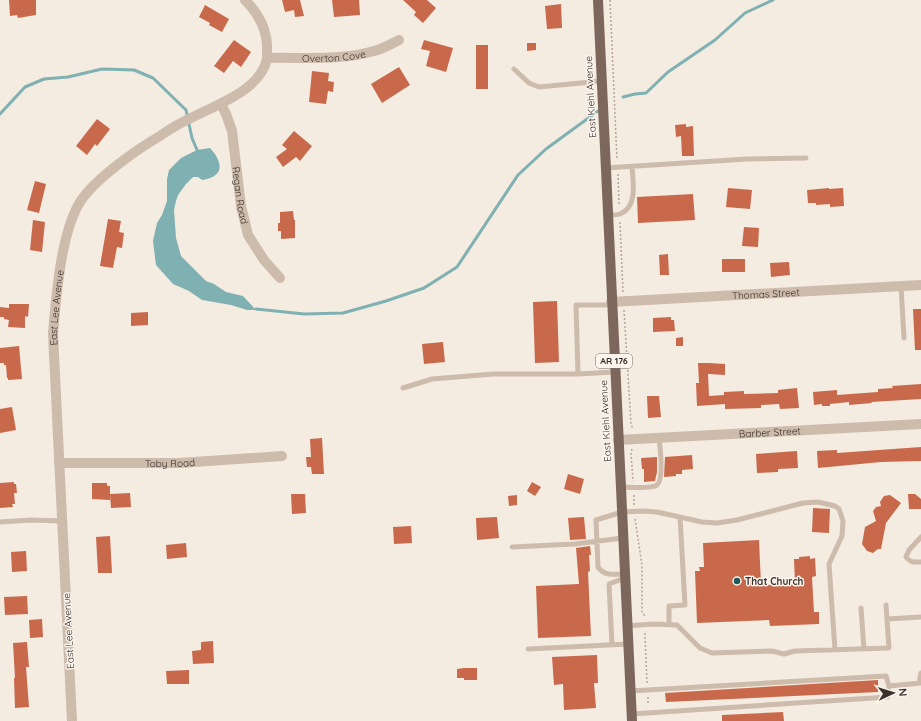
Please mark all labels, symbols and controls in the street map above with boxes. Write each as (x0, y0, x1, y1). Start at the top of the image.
street label: Overton Cove (302, 47, 367, 65)
street label: East Kiehl Avenue (582, 55, 599, 138)
street label: Regan Road (229, 166, 251, 225)
street label: East Lee Avenue (47, 269, 67, 346)
street label: Thomas Street (732, 286, 801, 302)
road number: AR 176 (596, 354, 632, 368)
street label: East Kiehl Avenue (597, 379, 614, 462)
street label: Barber Street (738, 424, 802, 441)
street label: Toby Road (145, 456, 196, 470)
place label: That Church (745, 575, 804, 588)
marker: That Church (732, 576, 742, 586)
street label: East Lee Avenue (60, 592, 77, 669)
north arrow (873, 673, 913, 713)
text: N (896, 688, 910, 697)

